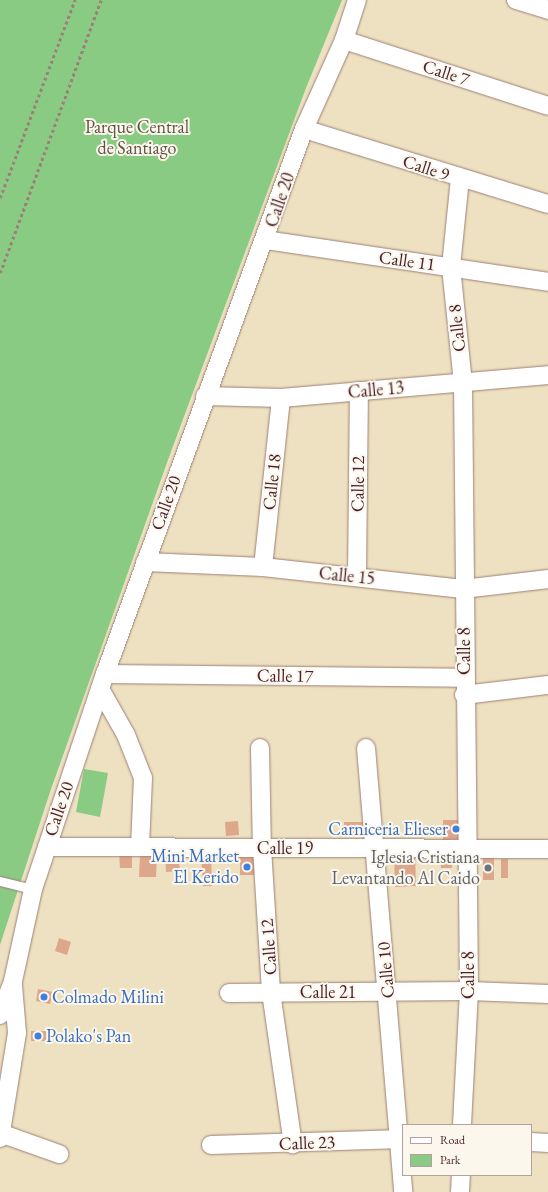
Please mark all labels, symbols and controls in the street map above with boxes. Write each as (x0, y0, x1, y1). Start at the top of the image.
street label: Calle 7 (420, 55, 472, 91)
park label: Parque Central de Santiago (85, 117, 189, 160)
street label: Calle 9 (400, 150, 452, 186)
street label: Calle 20 (261, 170, 299, 230)
street label: Calle 11 (378, 246, 436, 276)
street label: Calle 8 (444, 303, 470, 353)
street label: Calle 13 (347, 377, 405, 403)
street label: Calle 18 (258, 453, 286, 511)
street label: Calle 12 (347, 456, 369, 512)
street label: Calle 20 (146, 473, 186, 533)
street label: Calle 15 (318, 562, 376, 590)
street label: Calle 8 (453, 627, 475, 675)
street label: Calle 17 (257, 665, 313, 687)
street label: Calle 20 (40, 779, 78, 839)
place label: Carniceria Elieser (328, 818, 448, 840)
marker: Carniceria Elieser (451, 824, 461, 834)
street label: Calle 19 (257, 837, 313, 859)
place label: Mini Market El Kerido (151, 846, 239, 888)
place label: Iglesia Cristiana Levantando Al Caido (331, 847, 480, 890)
marker: Mini Market El Kerido (242, 862, 252, 872)
marker: Iglesia Cristiana Levantando Al Caido (483, 863, 493, 873)
street label: Calle 12 (256, 918, 282, 976)
street label: Calle 10 (373, 941, 399, 999)
street label: Calle 8 (457, 951, 479, 999)
street label: Calle 21 (300, 981, 356, 1003)
place label: Colmado Milini (52, 986, 164, 1008)
marker: Colmado Milini (39, 992, 49, 1002)
place label: Polako's Pan (46, 1025, 131, 1047)
marker: Polako's Pan (33, 1031, 43, 1041)
legend (402, 1124, 532, 1176)
street label: Calle 23 (278, 1131, 336, 1155)
text: Road (440, 1132, 465, 1148)
text: Park (440, 1152, 460, 1168)

